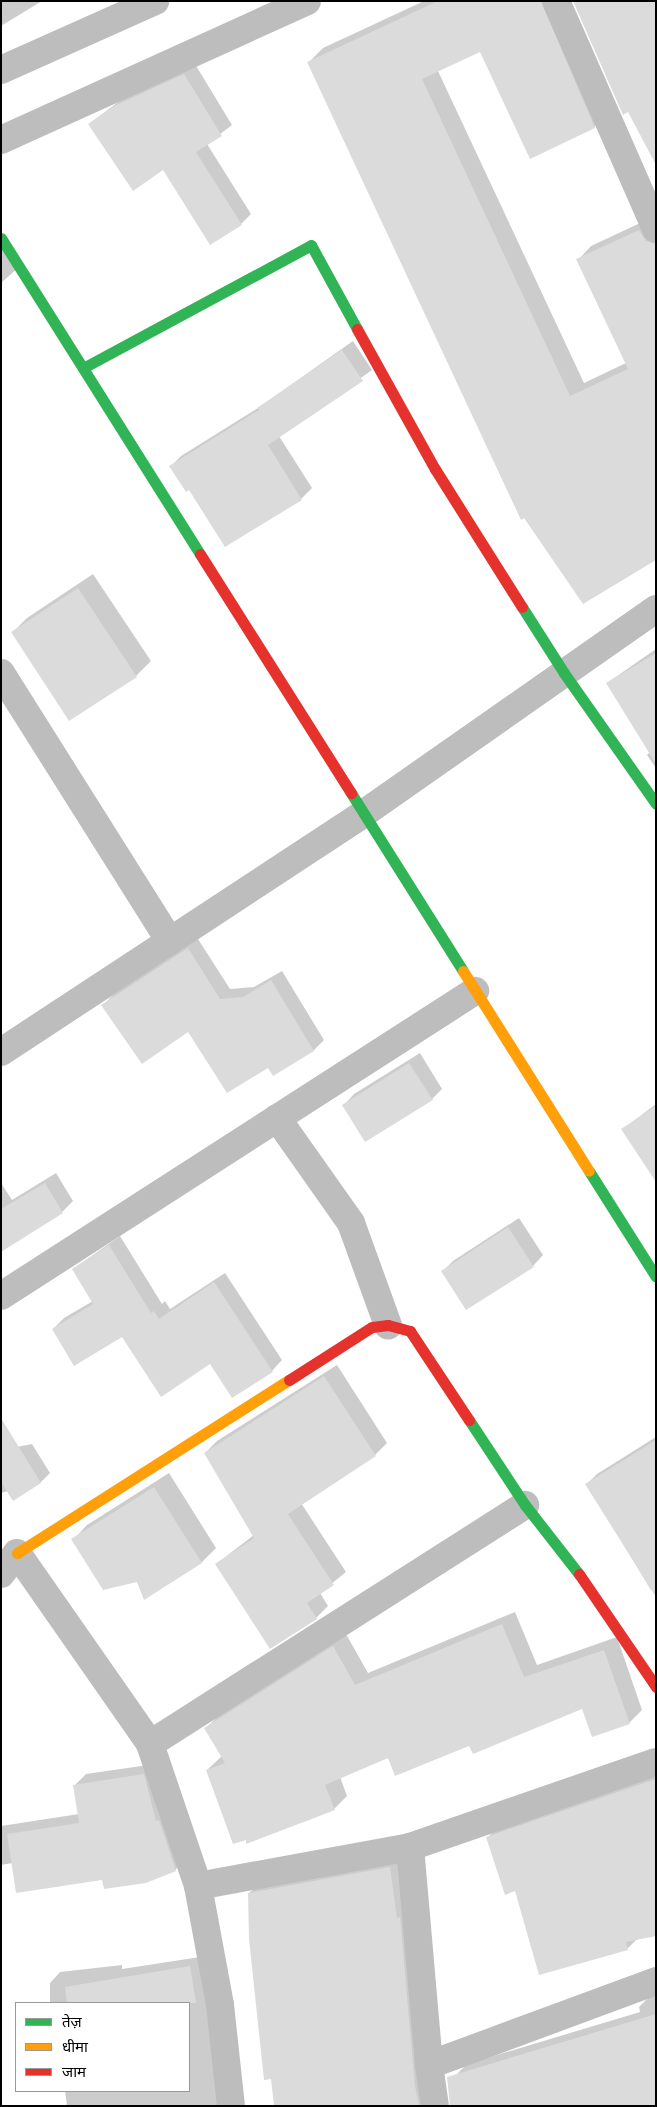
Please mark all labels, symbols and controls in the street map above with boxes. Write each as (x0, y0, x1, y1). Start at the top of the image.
legend (15, 2002, 190, 2092)
text: तेज़ (62, 2011, 82, 2032)
text: धीमा (62, 2036, 88, 2057)
text: जाम (62, 2061, 86, 2082)

